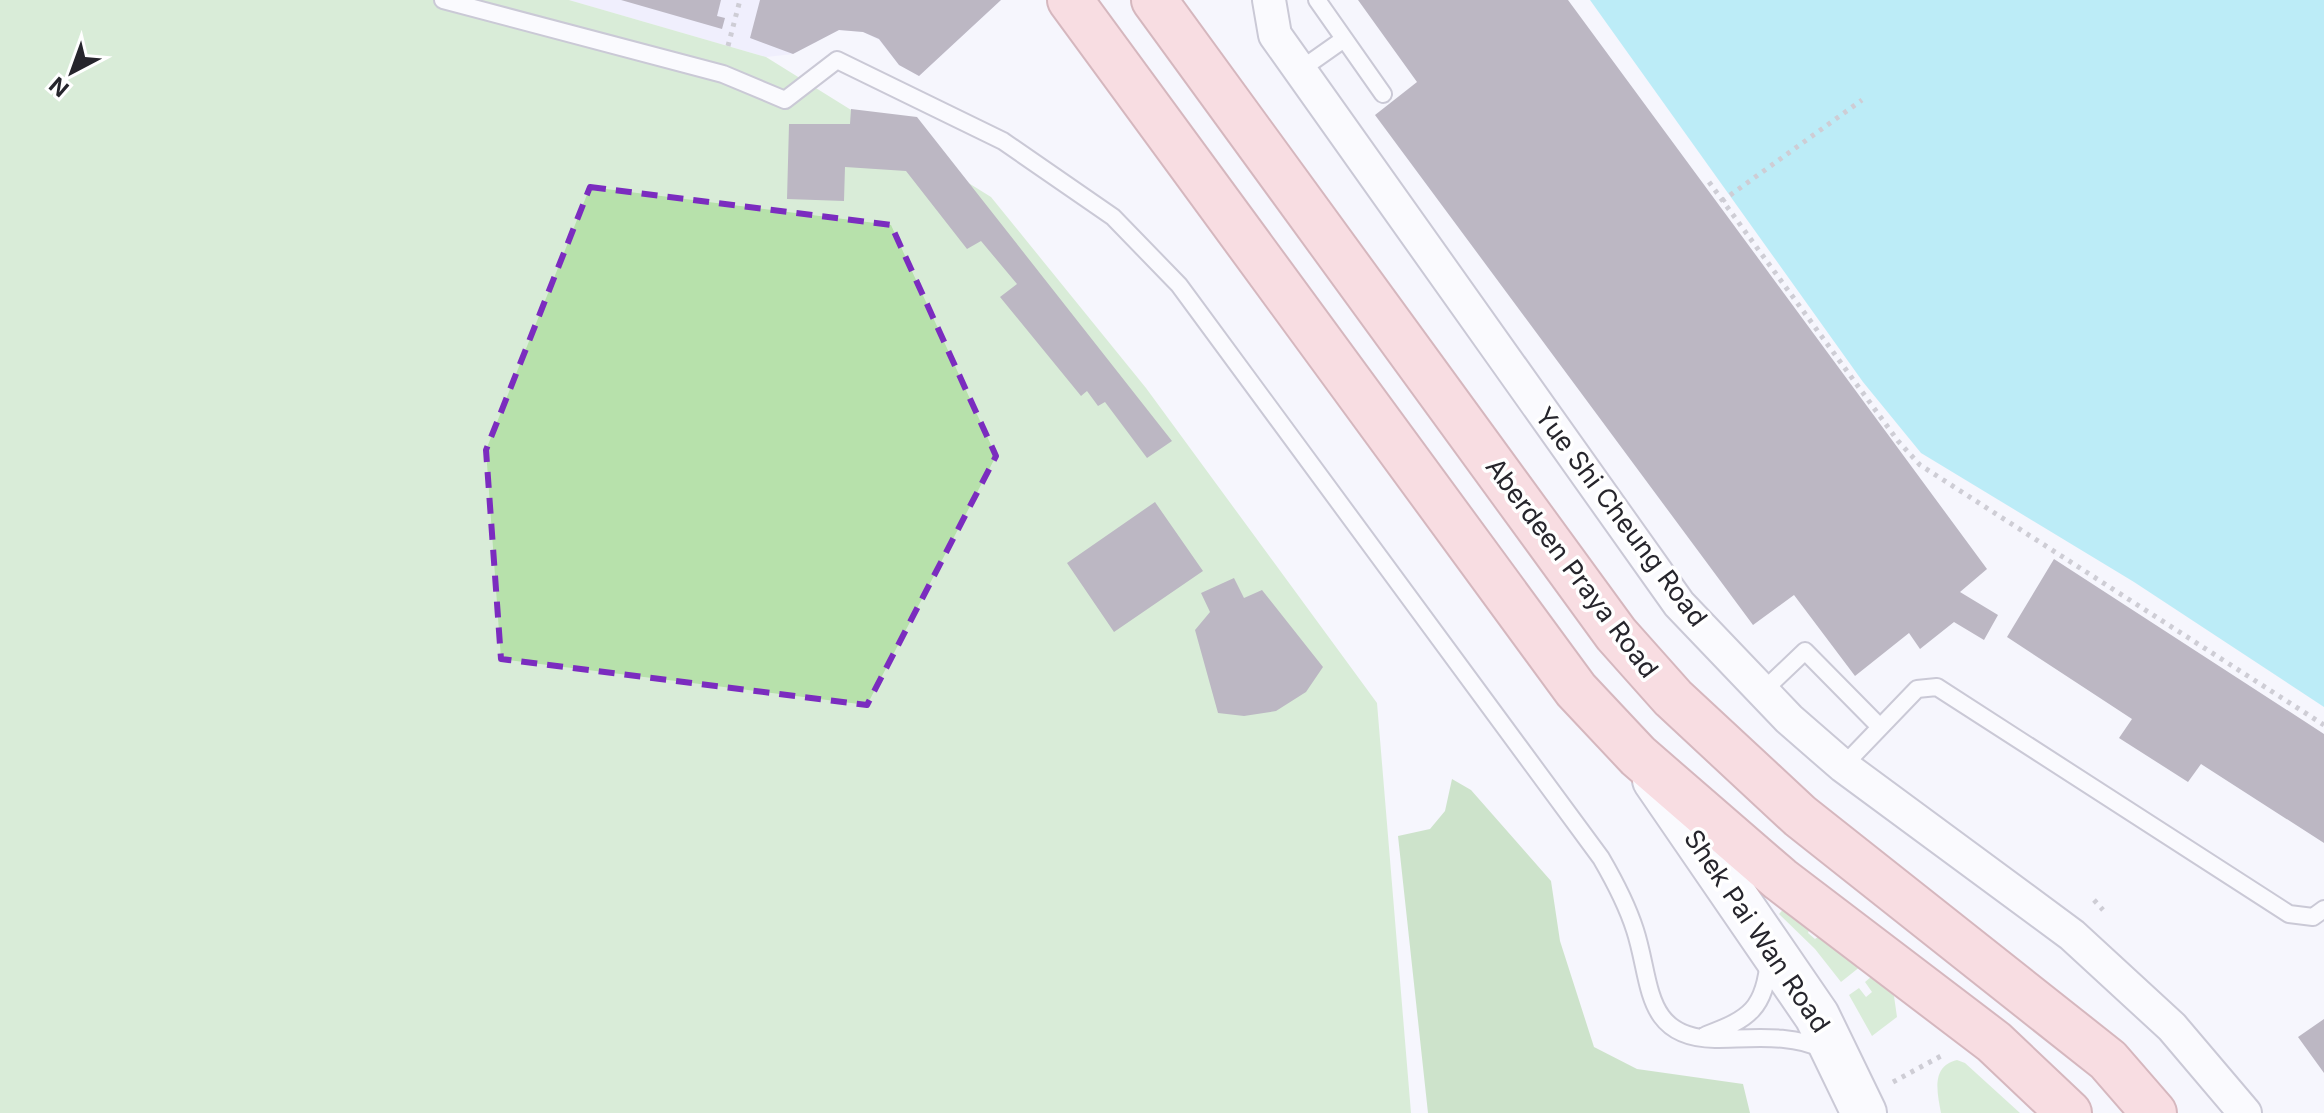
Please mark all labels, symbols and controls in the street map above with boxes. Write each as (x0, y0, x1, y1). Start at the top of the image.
north arrow (32, 32, 112, 112)
text: N (44, 72, 74, 102)
street label: Yue Shi Cheung Road (1529, 401, 1714, 632)
street label: Aberdeen Praya Road (1480, 452, 1665, 684)
street label: Shek Pai Wan Road (1678, 823, 1837, 1038)

